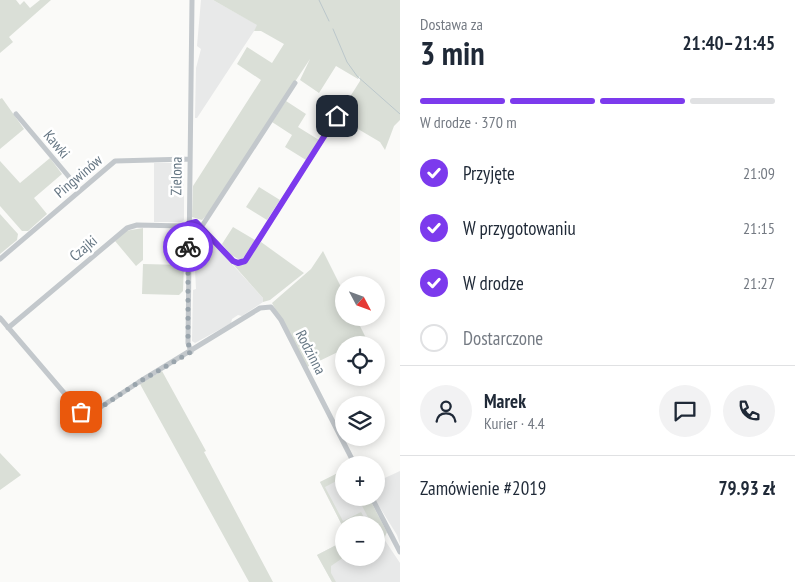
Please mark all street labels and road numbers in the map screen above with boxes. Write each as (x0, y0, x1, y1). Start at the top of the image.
street label: Kawki (40, 126, 74, 162)
street label: Pingwinów (50, 150, 106, 202)
street label: Zielona (166, 157, 186, 195)
street label: Czajki (65, 231, 101, 265)
street label: Rodzinna (292, 327, 330, 377)

